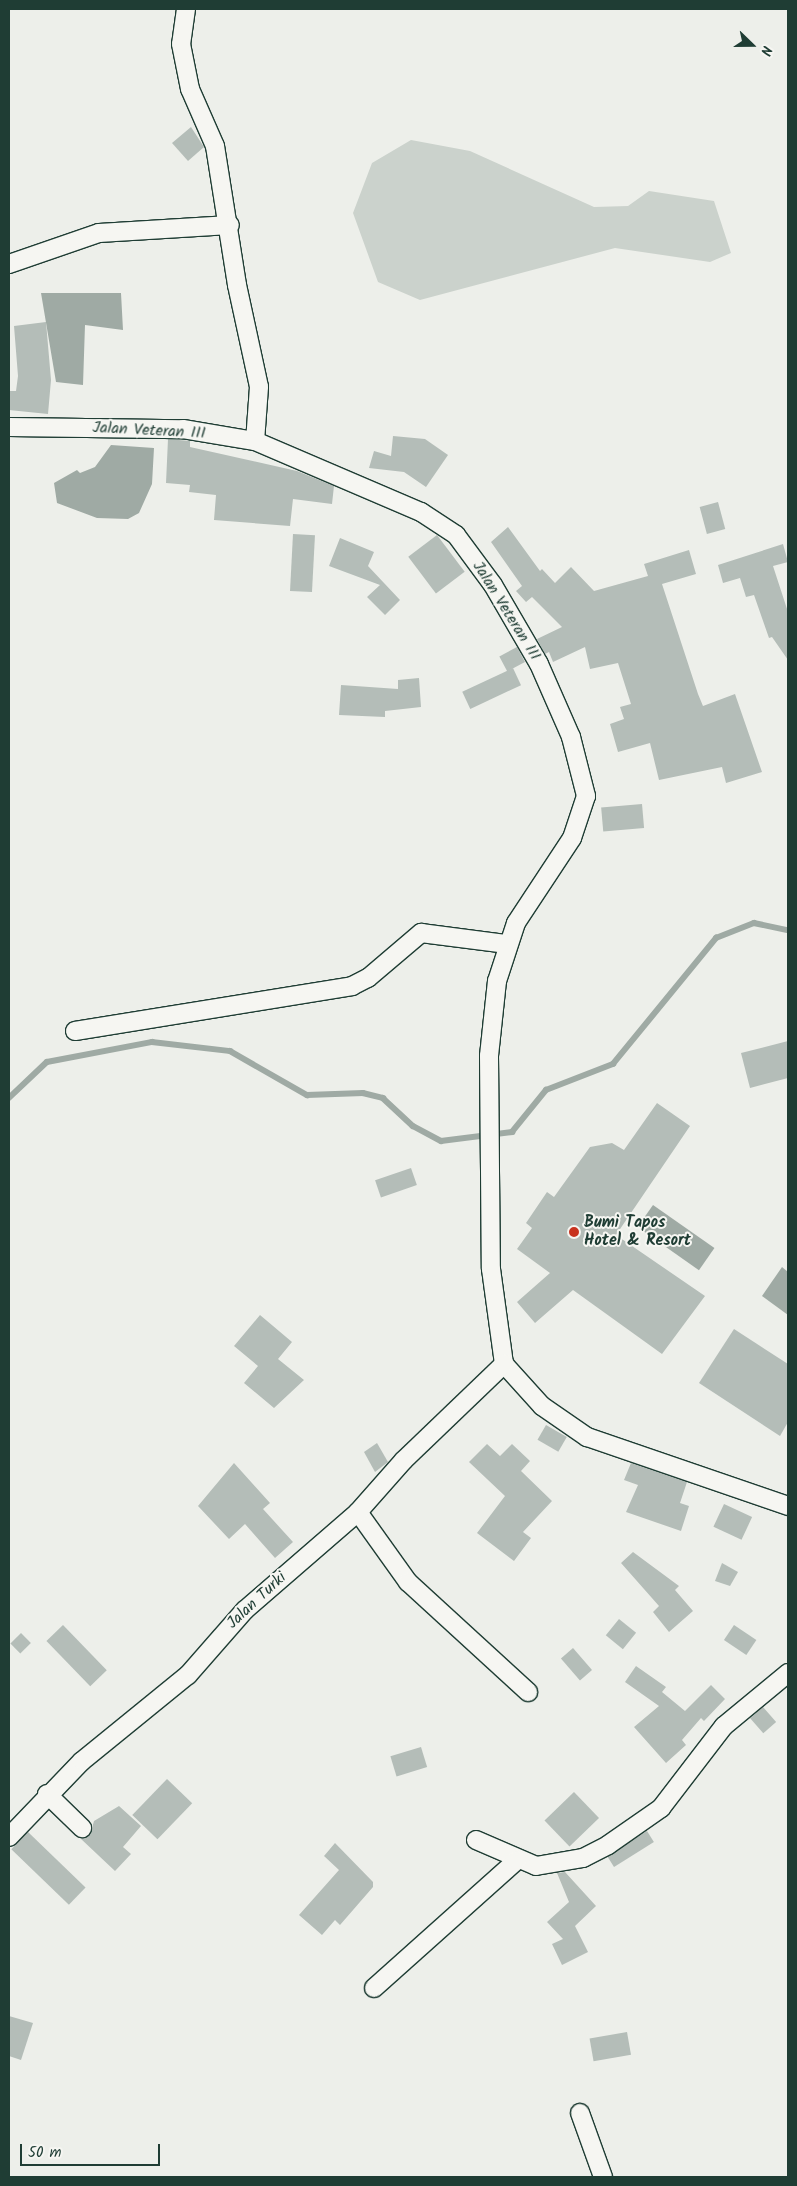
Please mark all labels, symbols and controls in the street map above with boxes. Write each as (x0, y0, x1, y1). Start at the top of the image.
north arrow (727, 20, 777, 70)
text: N (754, 42, 778, 59)
street label: Jalan Veteran III (92, 418, 206, 444)
street label: Jalan Veteran III (468, 558, 544, 664)
place label: Bumi Tapos Hotel & Resort (584, 1213, 691, 1251)
marker: Bumi Tapos Hotel & Resort (568, 1226, 580, 1238)
street label: Jalan Turki (223, 1569, 291, 1633)
scale bar (22, 2134, 162, 2166)
text: 50 m (28, 2141, 62, 2165)

